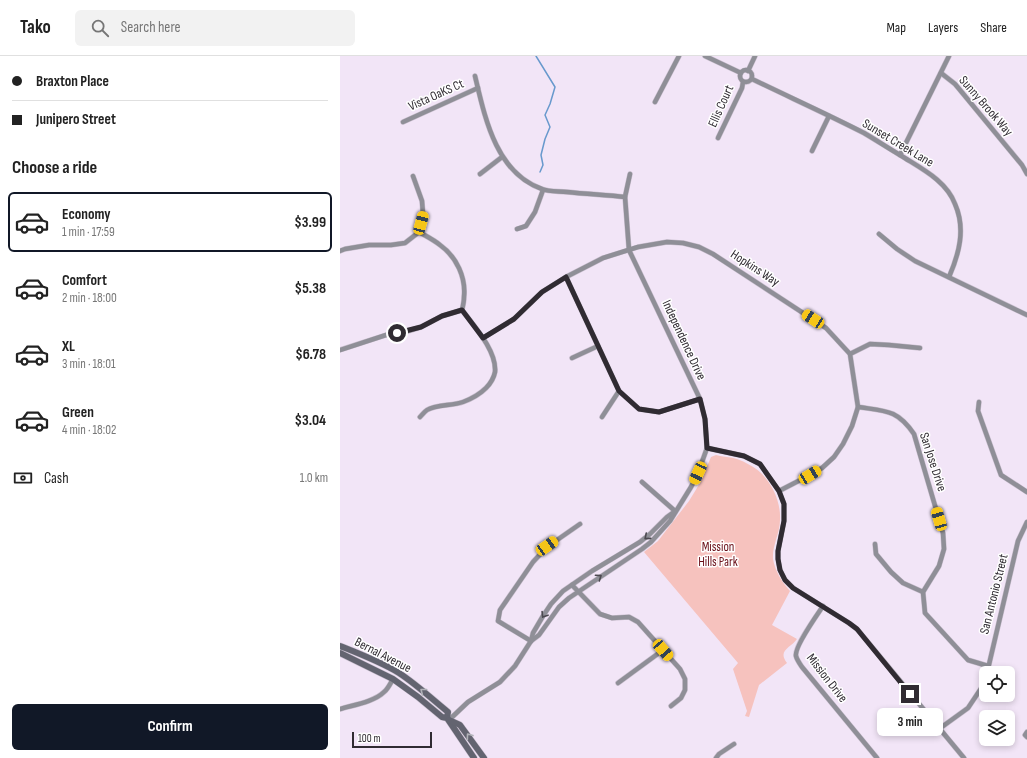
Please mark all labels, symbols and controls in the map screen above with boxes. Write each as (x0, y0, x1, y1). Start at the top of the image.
search box (75, 10, 355, 46)
text: Tako (20, 16, 51, 39)
icon: search (89, 17, 111, 39)
text: Search here (121, 18, 180, 37)
text: Map (886, 19, 906, 36)
text: Layers (928, 19, 958, 36)
text: Share (980, 19, 1007, 36)
text: Braxton Place (36, 72, 109, 91)
street label: Sunny Brook Way (956, 73, 1016, 139)
street label: Vista OaKS Ct (406, 76, 466, 114)
street label: Ellis Court (705, 82, 737, 130)
text: Junipero Street (36, 110, 116, 129)
street label: Sunset Creek Lane (859, 115, 937, 171)
text: Choose a ride (12, 157, 97, 178)
icon: car (14, 204, 50, 240)
text: Economy (62, 205, 111, 224)
car (412, 210, 430, 236)
text: $3.99 (294, 213, 326, 232)
text: 1 min · 17:59 (62, 224, 115, 240)
street label: Hopkins Way (728, 246, 782, 290)
icon: car (14, 270, 50, 306)
text: Comfort (62, 271, 107, 290)
text: $5.38 (295, 279, 326, 298)
text: 2 min · 18:00 (62, 290, 117, 306)
street label: Independence Drive (659, 297, 709, 383)
car (800, 307, 826, 331)
route start (388, 324, 406, 342)
icon: car (14, 336, 50, 372)
text: XL (62, 337, 75, 356)
text: $6.78 (295, 345, 326, 364)
text: 3 min · 18:01 (62, 356, 116, 372)
icon: car (14, 402, 50, 438)
text: Green (62, 403, 94, 422)
text: $3.04 (294, 411, 326, 430)
text: 4 min · 18:02 (62, 422, 116, 438)
street label: San Jose Drive (916, 431, 950, 493)
car (687, 460, 709, 486)
car (797, 464, 823, 486)
icon: cash (12, 467, 34, 489)
text: Cash (44, 469, 69, 488)
text: 1.0 km (300, 470, 328, 486)
car (930, 506, 948, 532)
one-way arrow (644, 532, 651, 539)
car (534, 534, 560, 558)
park label: Mission Hills Park (698, 539, 738, 570)
street label: San Antonio Street (976, 552, 1012, 636)
one-way arrow (595, 574, 602, 582)
one-way arrow (542, 611, 549, 618)
street label: Bernal Avenue (352, 634, 414, 676)
car (651, 637, 675, 663)
street label: Mission Drive (803, 650, 851, 706)
map controls (979, 666, 1015, 746)
button: locate (979, 666, 1015, 702)
route end (901, 685, 919, 703)
one-way arrow (420, 689, 427, 696)
button: Confirm (12, 704, 328, 750)
callout: 3 min (877, 708, 943, 736)
button: layers (979, 710, 1015, 746)
text: 3 min (898, 714, 922, 730)
scale bar (352, 730, 432, 749)
text: 100 m (358, 732, 380, 745)
one-way arrow (467, 734, 474, 741)

